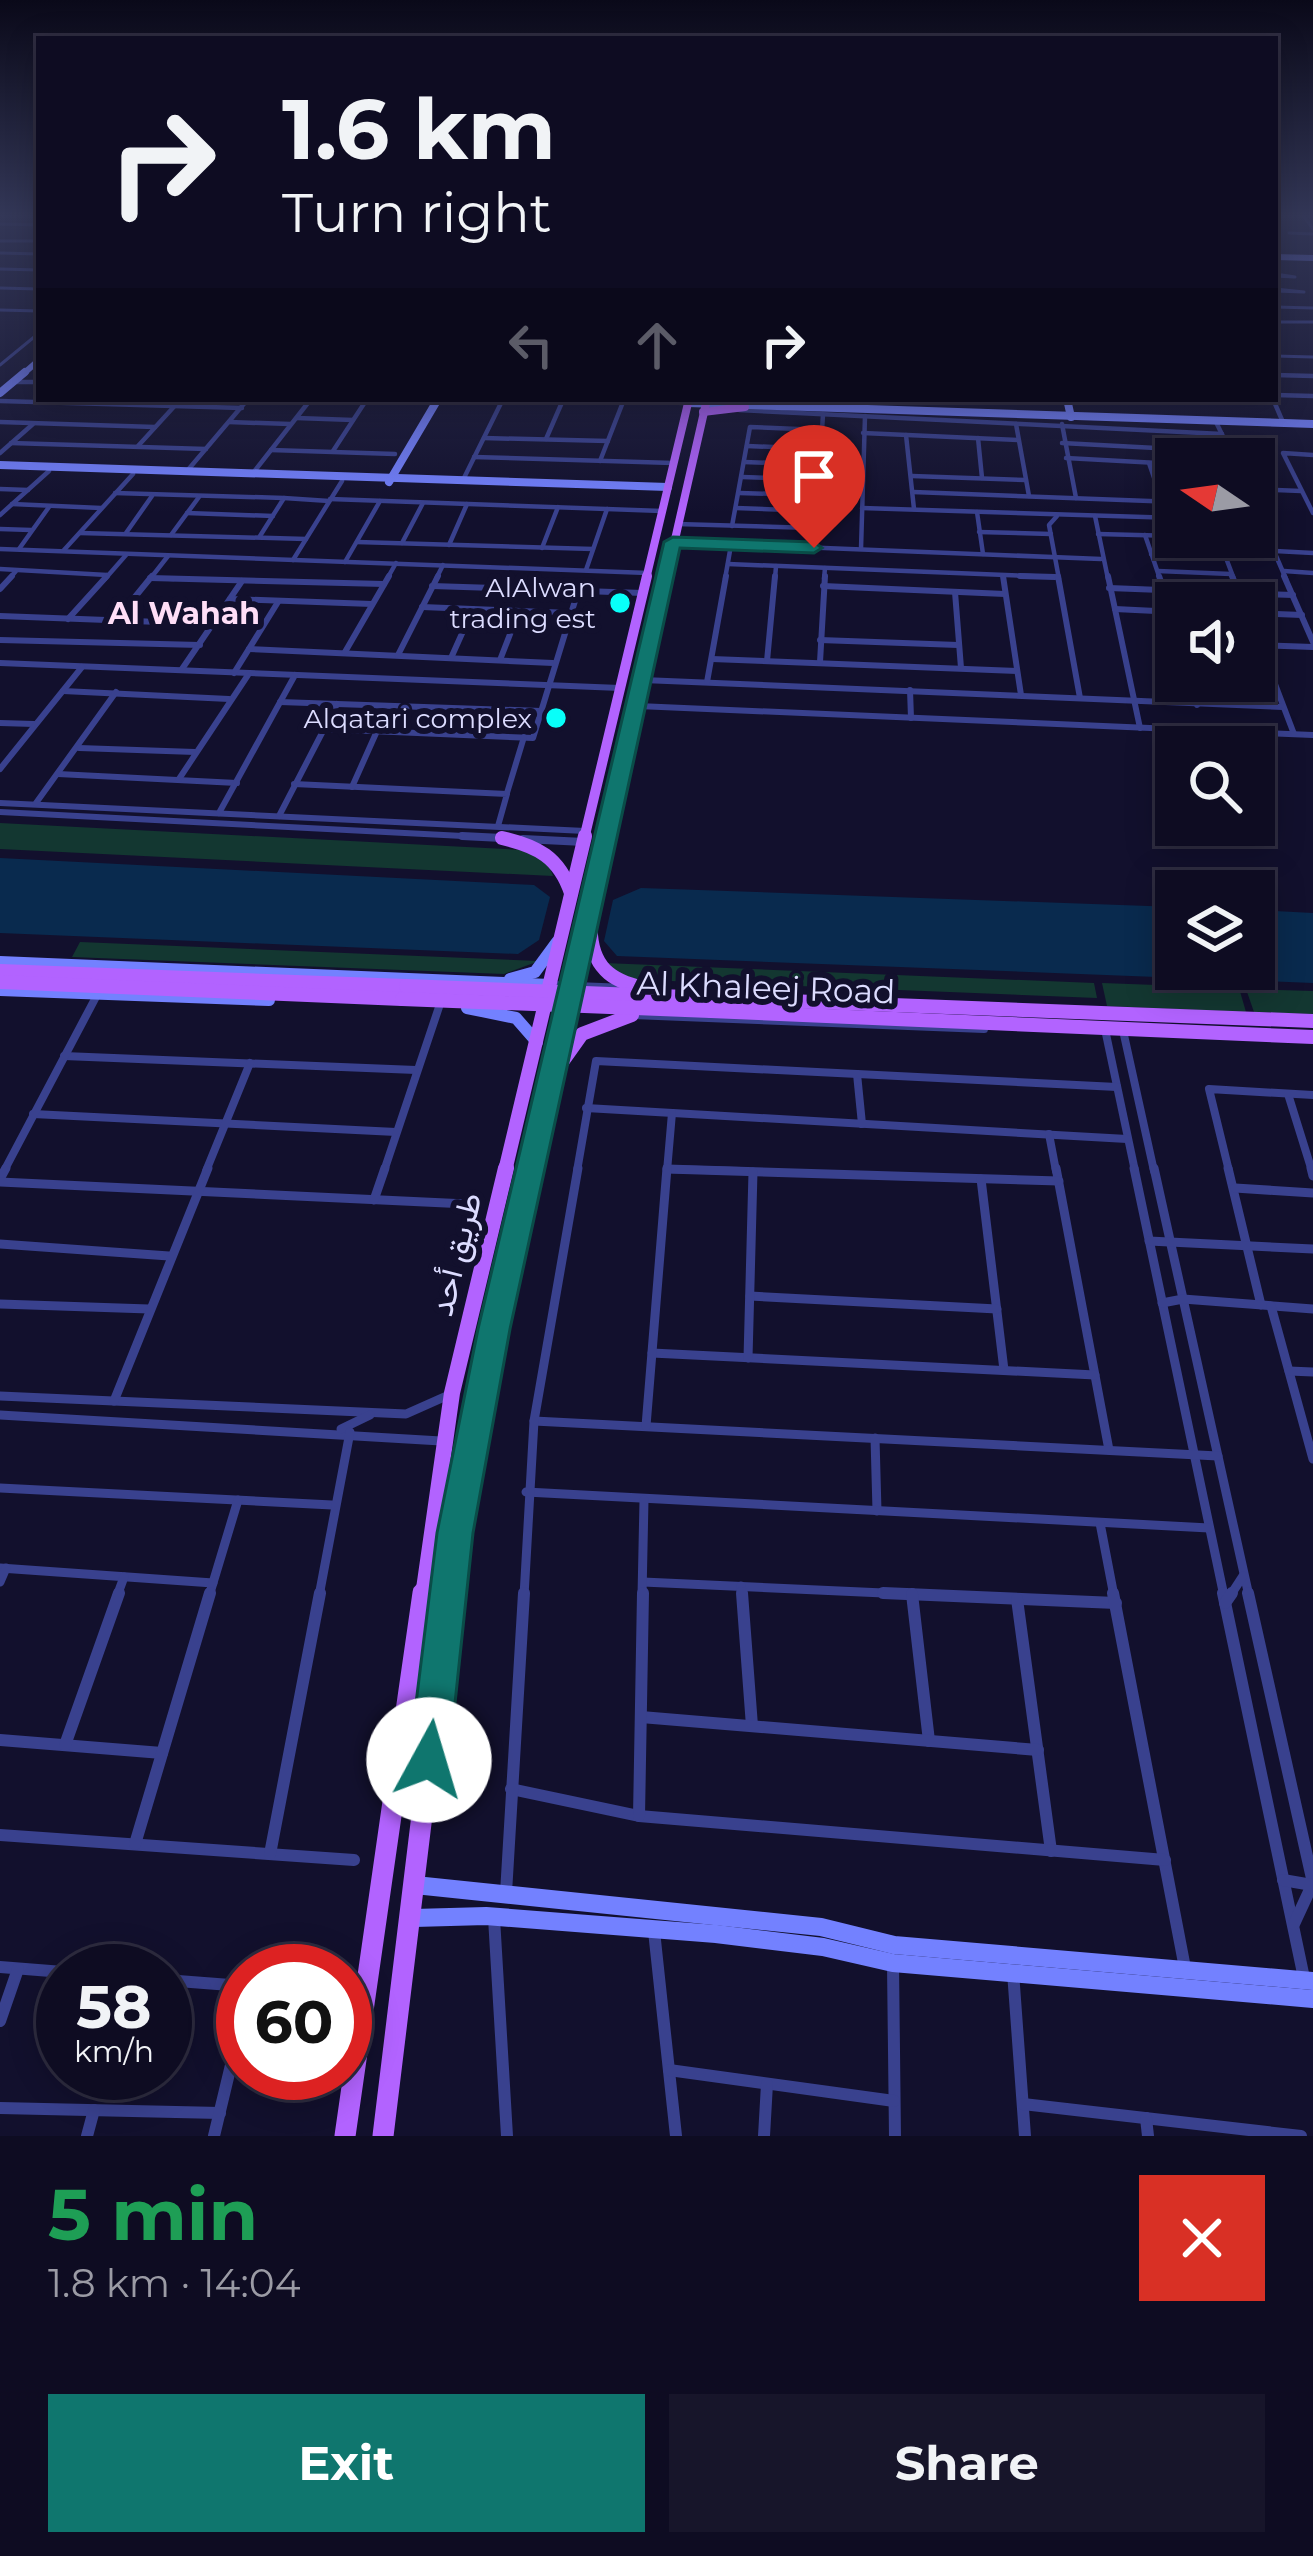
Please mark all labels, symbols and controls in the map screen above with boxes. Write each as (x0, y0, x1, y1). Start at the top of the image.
text: 1.6 km (282, 78, 556, 180)
icon: right (84, 84, 240, 240)
text: Turn right (282, 180, 552, 246)
icon: left (498, 312, 564, 378)
icon: ahead (624, 312, 690, 378)
icon: right (750, 312, 816, 378)
pin (763, 425, 865, 548)
north arrow (1155, 438, 1275, 558)
map controls (1155, 438, 1275, 990)
icon: arrive (781, 443, 847, 509)
place label: AlAlwan trading est (450, 571, 596, 635)
button: sound (1155, 582, 1275, 702)
marker: AlAlwan trading est (607, 590, 633, 616)
district label: Al Wahah (107, 595, 260, 632)
place label: Alqatari complex (303, 702, 532, 735)
marker: Alqatari complex (543, 705, 569, 731)
button: search (1155, 726, 1275, 846)
button: layers (1155, 870, 1275, 990)
street label: Al Khaleej Road (636, 962, 896, 1012)
street label: طريق أحد (420, 1188, 491, 1320)
position arrow (366, 1697, 492, 1823)
speed limit sign: 60 (216, 1944, 372, 2100)
text: 58 (76, 1970, 152, 2043)
text: km/h (74, 2033, 154, 2070)
text: 5 min (48, 2170, 258, 2258)
button: close (1139, 2175, 1265, 2301)
text: 1.8 km · 14:04 (48, 2259, 300, 2307)
button: Exit (48, 2394, 645, 2532)
button: Share (669, 2394, 1265, 2532)

